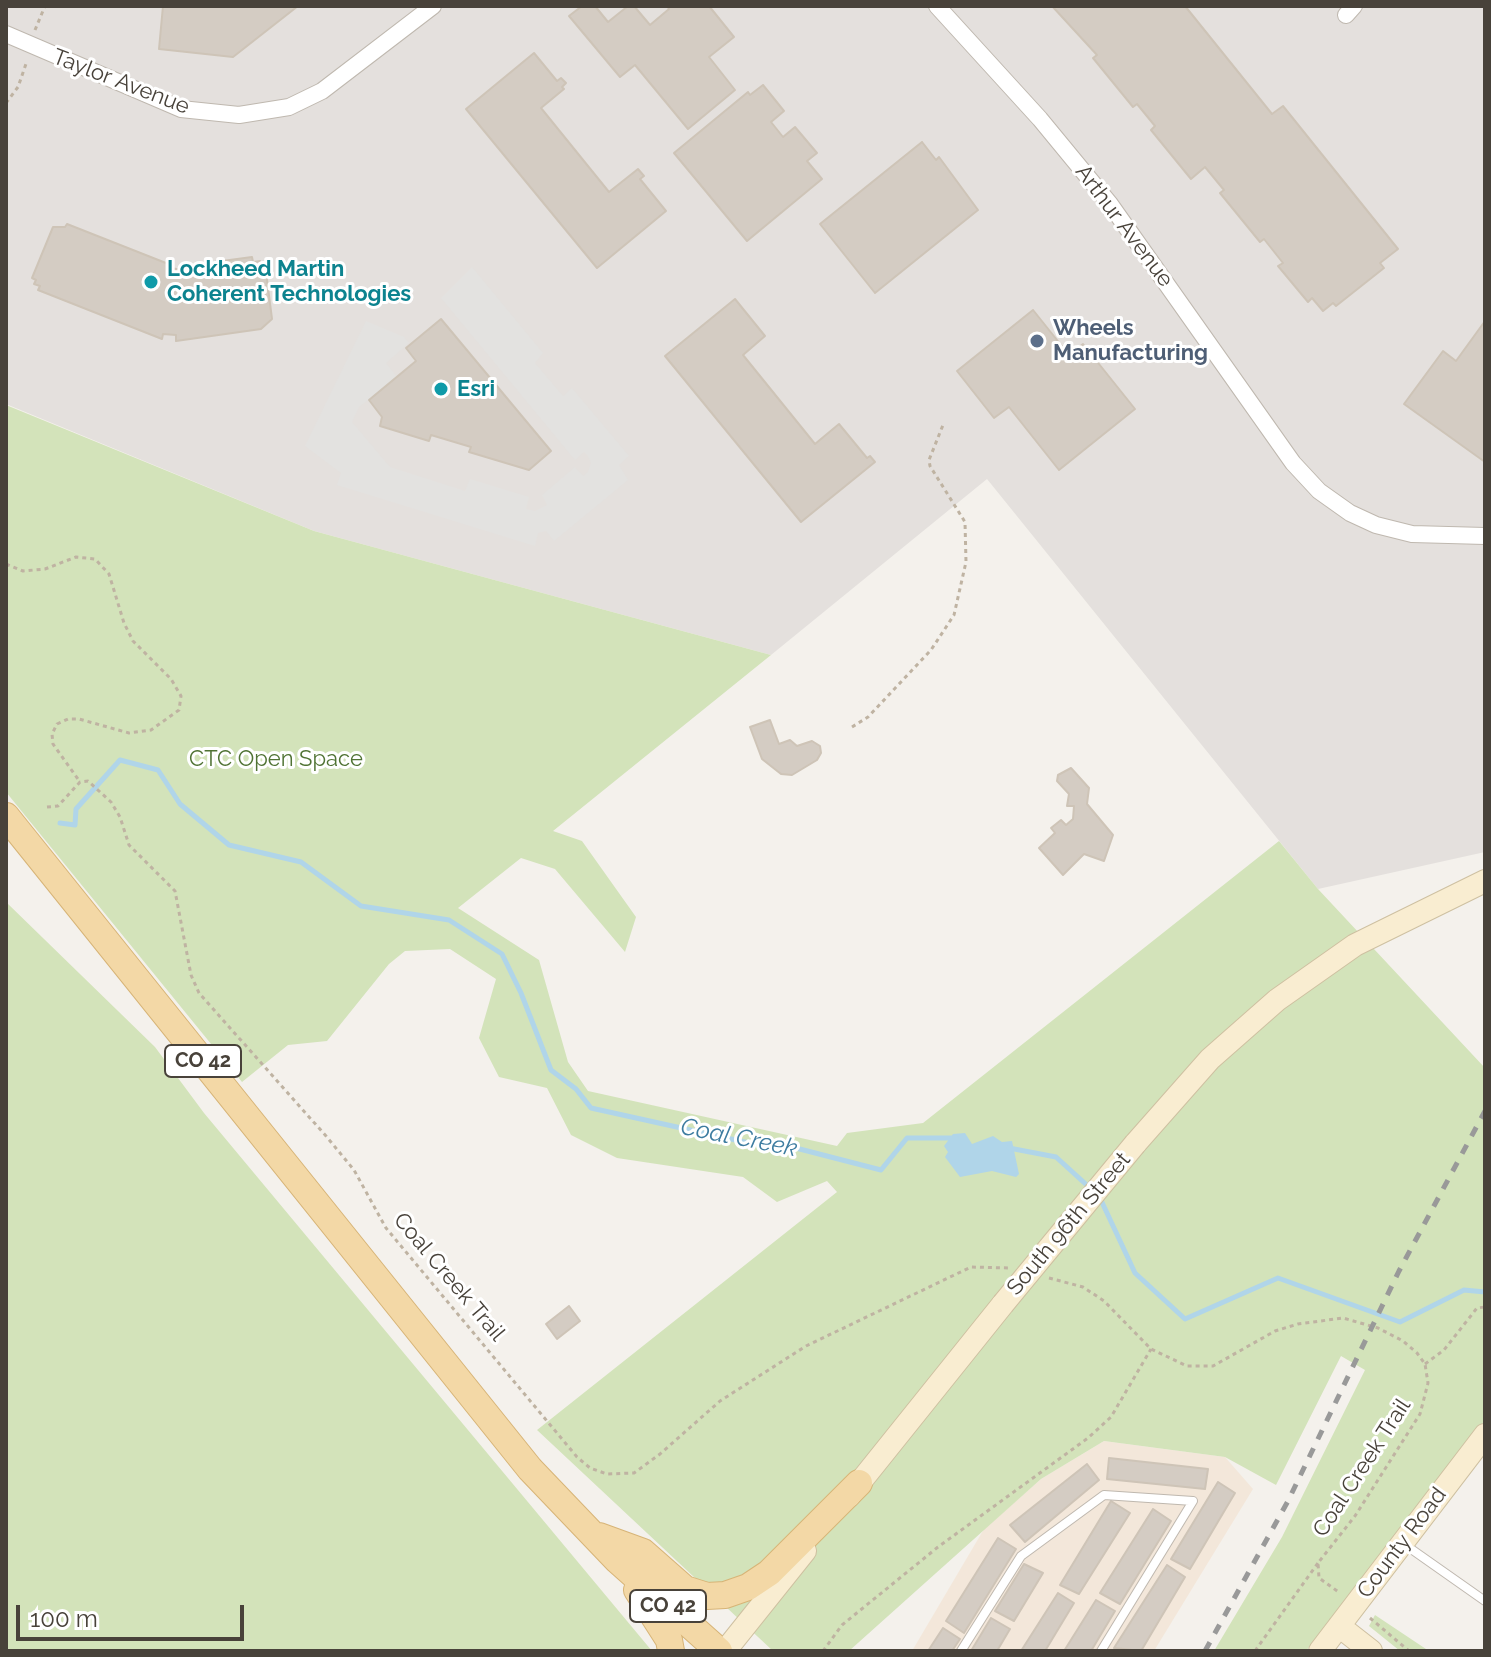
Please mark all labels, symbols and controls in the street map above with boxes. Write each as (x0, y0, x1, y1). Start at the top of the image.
street label: Taylor Avenue (49, 44, 193, 120)
street label: Arthur Avenue (1069, 160, 1179, 292)
place label: Lockheed Martin Coherent Technologies (167, 256, 411, 308)
marker: Lockheed Martin Coherent Technologies (142, 273, 160, 291)
place label: Wheels Manufacturing (1053, 315, 1208, 366)
marker: Wheels Manufacturing (1028, 332, 1046, 350)
place label: Esri (457, 376, 495, 402)
marker: Esri (432, 380, 450, 398)
park label: CTC Open Space (189, 746, 363, 772)
road number: CO 42 (165, 1045, 241, 1077)
water label: Coal Creek (678, 1113, 800, 1163)
street label: South 96th Street (1002, 1147, 1136, 1301)
street label: Coal Creek Trail (388, 1208, 510, 1346)
street label: Coal Creek Trail (1308, 1394, 1416, 1542)
street label: County Road (1352, 1482, 1452, 1604)
scale bar (20, 1589, 248, 1639)
road number: CO 42 (630, 1590, 706, 1622)
text: 100 m (30, 1604, 98, 1633)

